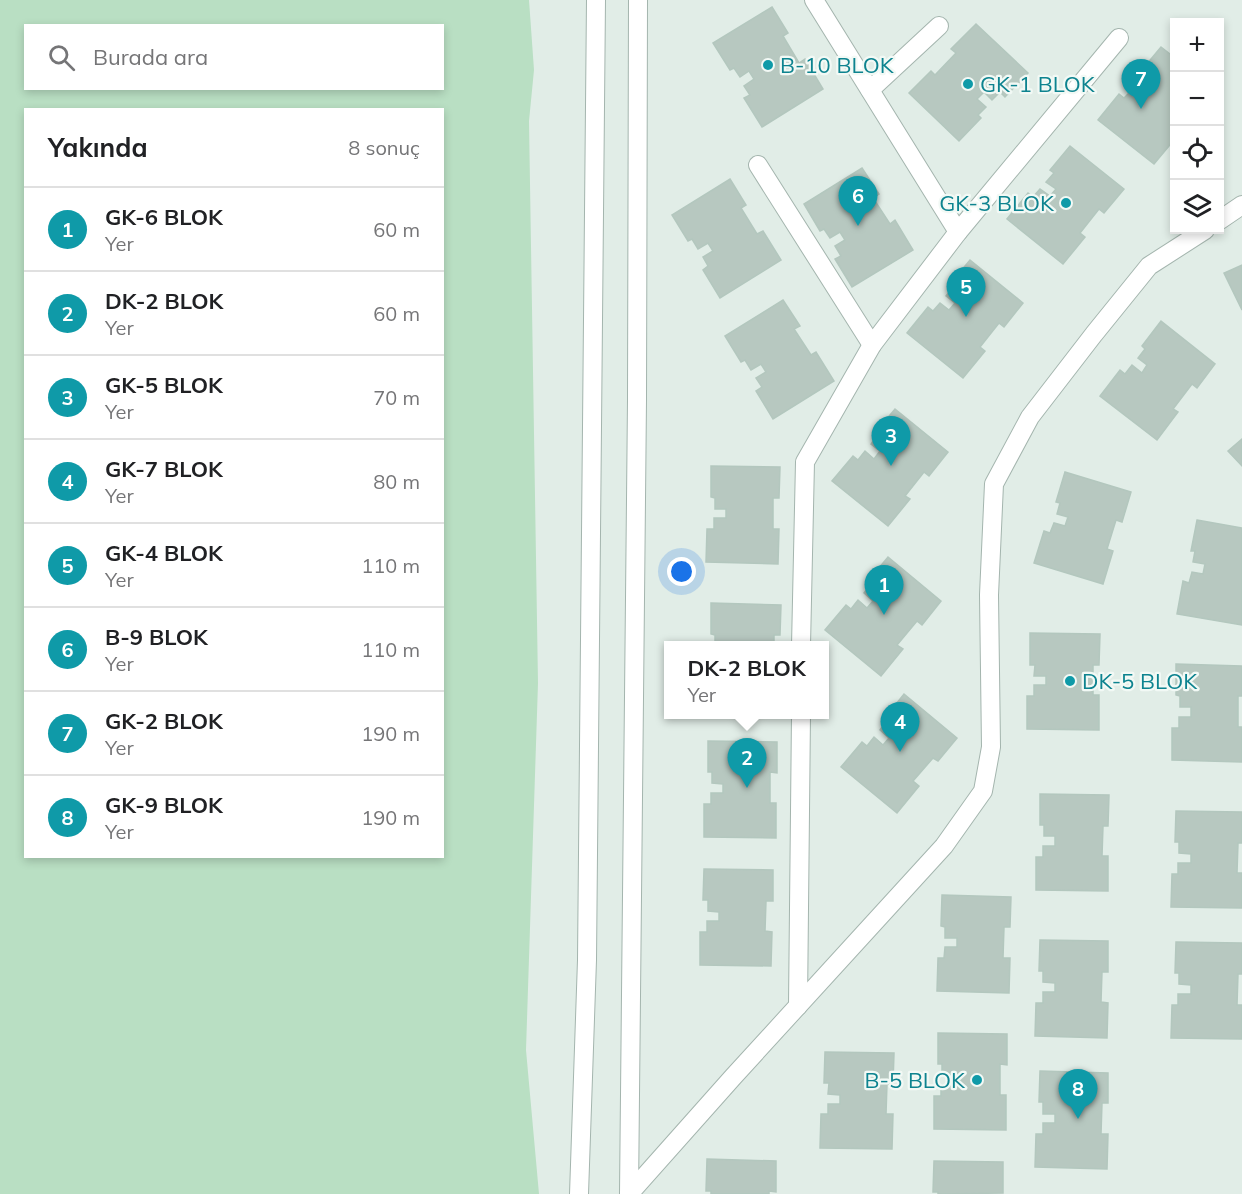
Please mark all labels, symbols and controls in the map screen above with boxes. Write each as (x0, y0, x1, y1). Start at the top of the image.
map controls (1170, 18, 1224, 234)
button: + (1170, 18, 1224, 72)
search box (24, 24, 444, 90)
icon: search (45, 41, 78, 74)
text: Burada ara (93, 43, 208, 71)
place label: B-10 BLOK (780, 51, 895, 79)
marker: B-10 BLOK (761, 58, 775, 72)
pin: 7 (1122, 60, 1160, 109)
place label: GK-1 BLOK (980, 70, 1096, 98)
button: − (1170, 72, 1224, 126)
marker: GK-1 BLOK (961, 77, 975, 91)
button: locate (1170, 126, 1224, 180)
text: Yakında (48, 131, 148, 164)
text: 8 sonuç (348, 135, 420, 160)
pin: 6 (838, 176, 878, 226)
button: layers (1170, 180, 1224, 234)
place label: GK-3 BLOK (939, 189, 1055, 217)
marker: GK-3 BLOK (1059, 196, 1073, 210)
text: GK-6 BLOK (105, 203, 223, 231)
text: 1 (62, 217, 74, 242)
text: 60 m (373, 217, 420, 242)
text: Yer (105, 231, 134, 256)
pin: 5 (946, 268, 986, 317)
text: DK-2 BLOK (105, 287, 223, 315)
text: 2 (62, 301, 74, 326)
text: 60 m (373, 301, 420, 326)
text: Yer (105, 315, 134, 340)
text: GK-5 BLOK (105, 371, 223, 399)
text: 3 (62, 385, 74, 410)
text: 70 m (373, 385, 420, 410)
text: Yer (105, 399, 134, 424)
pin: 3 (872, 416, 910, 466)
text: GK-7 BLOK (105, 455, 223, 483)
text: 4 (62, 469, 74, 494)
text: 80 m (373, 469, 420, 494)
text: Yer (105, 483, 134, 508)
text: GK-4 BLOK (105, 539, 223, 567)
text: 5 (62, 553, 74, 578)
text: 110 m (361, 553, 420, 578)
your location (667, 557, 696, 586)
pin: 1 (864, 566, 904, 615)
text: Yer (105, 567, 134, 592)
text: B-9 BLOK (105, 623, 208, 651)
text: 6 (62, 637, 74, 662)
text: 110 m (361, 637, 420, 662)
popup (664, 641, 829, 719)
text: Yer (105, 651, 134, 676)
text: DK-2 BLOK (687, 654, 806, 682)
place label: DK-5 BLOK (1082, 667, 1198, 695)
marker: DK-5 BLOK (1063, 674, 1077, 688)
text: Yer (687, 682, 716, 707)
pin: 4 (880, 702, 920, 752)
text: GK-2 BLOK (105, 707, 223, 735)
text: 7 (62, 721, 74, 746)
text: 190 m (361, 721, 420, 746)
text: Yer (105, 735, 134, 760)
pin: 2 (728, 738, 766, 788)
text: GK-9 BLOK (105, 791, 223, 819)
text: 8 (62, 805, 74, 830)
text: 190 m (361, 805, 420, 830)
text: Yer (105, 819, 134, 844)
place label: B-5 BLOK (865, 1066, 966, 1094)
pin: 8 (1058, 1070, 1098, 1119)
marker: B-5 BLOK (970, 1073, 984, 1087)

